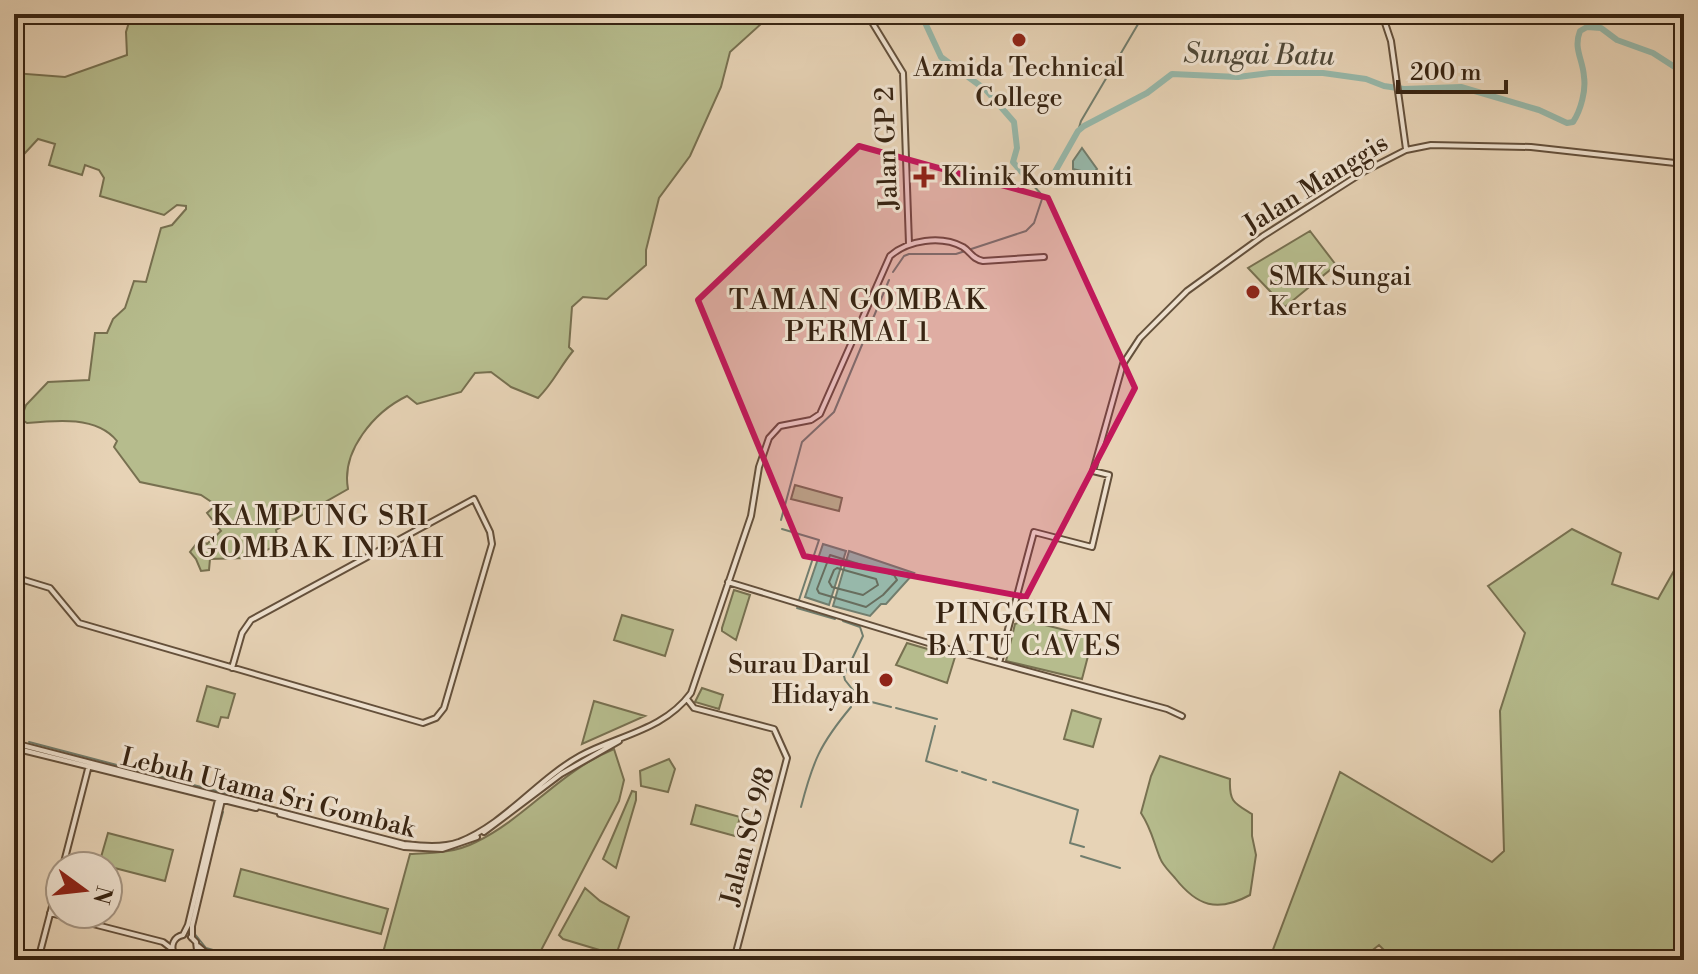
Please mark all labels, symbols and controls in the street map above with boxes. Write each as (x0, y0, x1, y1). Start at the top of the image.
marker: Azmida Technical College (1010, 31, 1028, 49)
water label: Sungai Batu (1183, 36, 1335, 74)
scale bar (1398, 44, 1506, 94)
place label: Azmida Technical College (913, 52, 1125, 114)
text: 200 m (1410, 58, 1481, 88)
street label: Jalan GP 2 (869, 86, 905, 211)
street label: Jalan Manggis (1237, 127, 1394, 242)
place label: Klinik Komuniti (942, 161, 1133, 193)
marker: Klinik Komuniti (913, 166, 935, 188)
place label: SMK Sungai Kertas (1269, 261, 1412, 323)
district label: TAMAN GOMBAK PERMAI 1 (729, 283, 987, 350)
marker: SMK Sungai Kertas (1244, 283, 1262, 301)
district label: KAMPUNG SRI GOMBAK INDAH (197, 499, 445, 566)
district label: PINGGIRAN BATU CAVES (926, 597, 1123, 664)
place label: Surau Darul Hidayah (728, 649, 870, 711)
marker: Surau Darul Hidayah (877, 671, 895, 689)
street label: Lebuh Utama Sri Gombak (117, 741, 420, 845)
street label: Jalan SG 9/8 (714, 763, 782, 910)
north arrow (44, 850, 124, 930)
text: N (86, 883, 117, 907)

